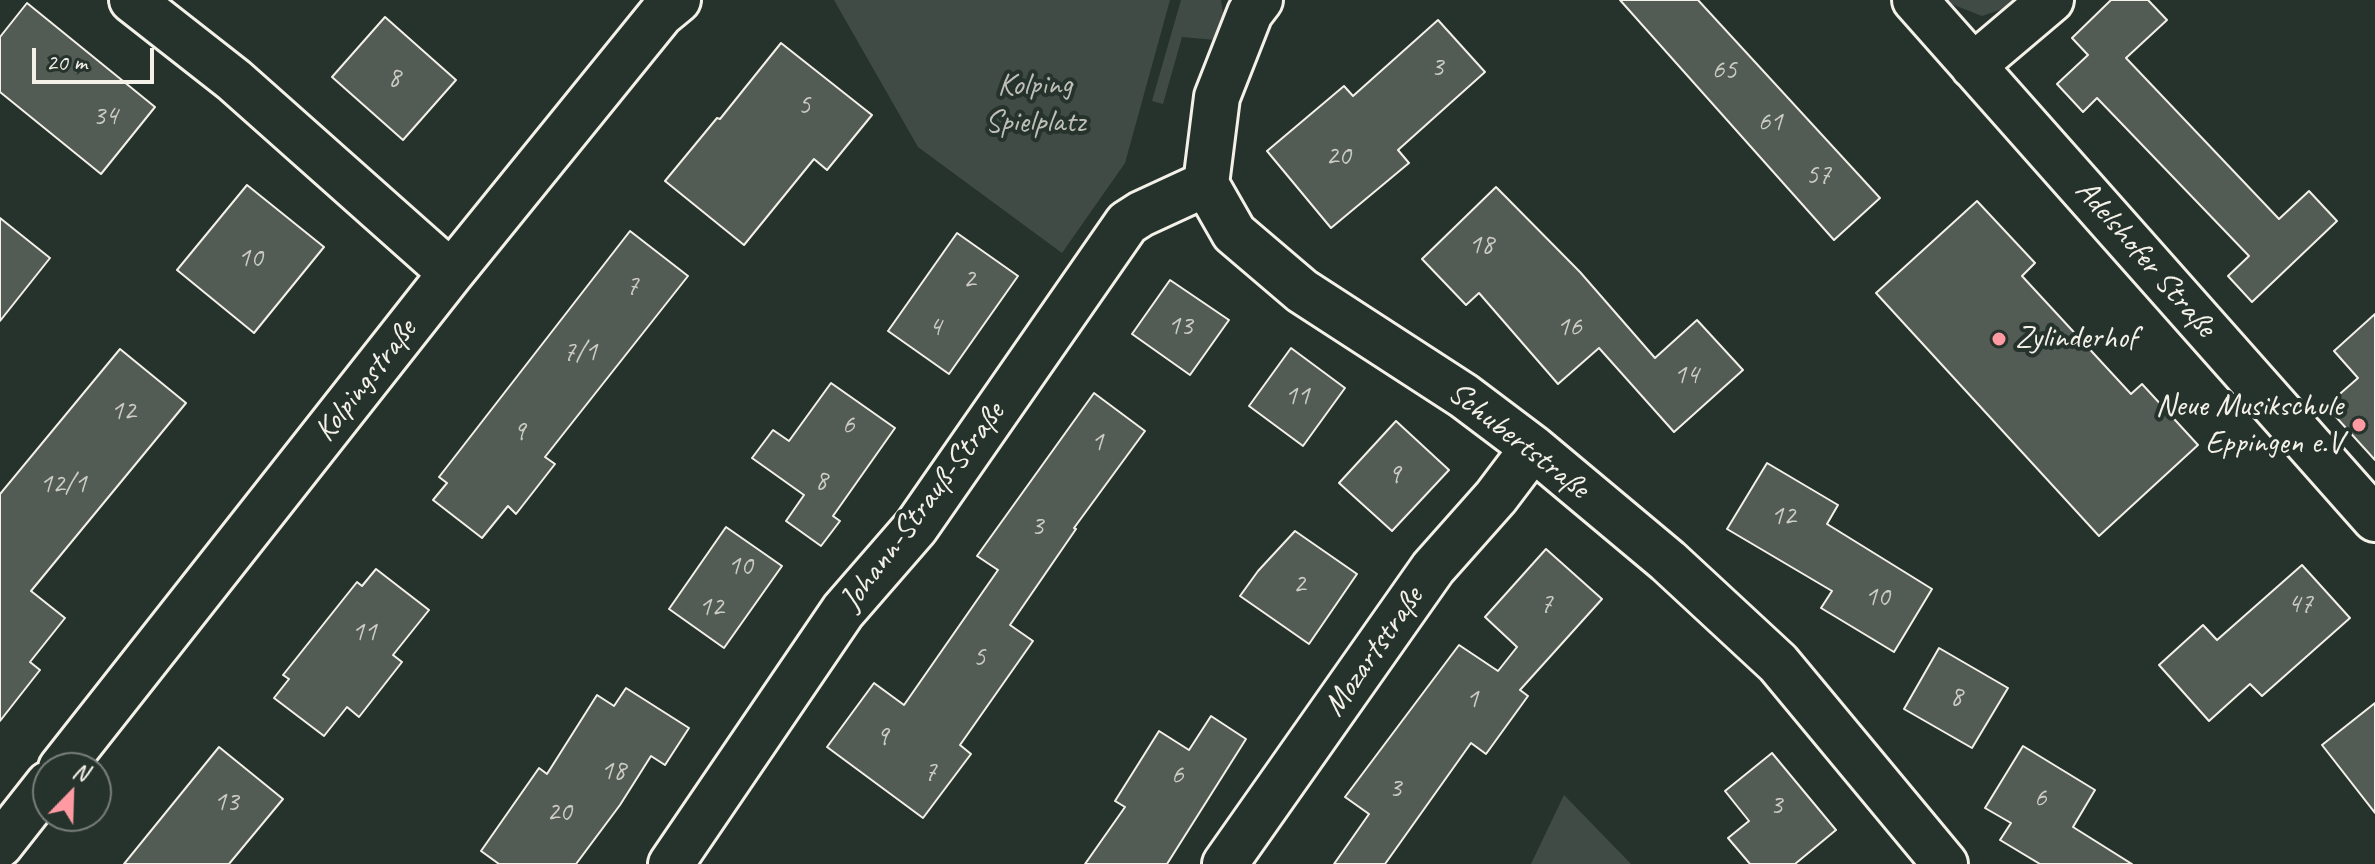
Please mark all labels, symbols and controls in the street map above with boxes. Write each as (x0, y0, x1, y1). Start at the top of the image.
scale bar (36, 32, 158, 82)
text: 20 m (46, 47, 87, 77)
house number: 3 (1431, 51, 1443, 85)
house number: 65 (1711, 54, 1737, 88)
house number: 8 (388, 62, 400, 96)
park label: Kolping Spielplatz (985, 67, 1085, 142)
house number: 5 (798, 89, 810, 123)
house number: 34 (92, 100, 118, 134)
house number: 61 (1757, 106, 1783, 140)
house number: 20 (1325, 140, 1351, 174)
house number: 57 (1805, 159, 1831, 193)
street label: Adelshofer Straße (2066, 172, 2224, 346)
house number: 18 (1468, 229, 1494, 263)
house number: 10 (237, 242, 263, 276)
house number: 2 (963, 263, 975, 297)
house number: 7 (626, 270, 638, 304)
house number: 13 (1167, 310, 1193, 344)
house number: 4 (929, 311, 941, 345)
house number: 16 (1556, 311, 1582, 345)
street label: Kolpingstraße (306, 312, 426, 450)
place label: Zylinderhof (2015, 320, 2137, 358)
marker: Zylinderhof (1990, 330, 2008, 348)
house number: 7/1 (563, 336, 597, 370)
house number: 14 (1673, 359, 1699, 393)
street label: Schubertstraße (1440, 374, 1596, 508)
house number: 11 (1284, 380, 1310, 414)
place label: Neue Musikschule Eppingen e.V (2156, 388, 2343, 463)
house number: 12 (110, 395, 136, 429)
street label: Johann-Strauß-Straße (832, 395, 1014, 619)
house number: 6 (842, 409, 854, 443)
house number: 9 (513, 416, 525, 450)
marker: Neue Musikschule Eppingen e.V (2350, 416, 2368, 434)
house number: 1 (1091, 426, 1103, 460)
house number: 9 (1388, 459, 1400, 493)
house number: 8 (815, 465, 827, 499)
house number: 12/1 (39, 468, 87, 502)
house number: 12 (1770, 500, 1796, 534)
house number: 3 (1031, 510, 1043, 544)
house number: 10 (727, 550, 753, 584)
house number: 2 (1293, 568, 1305, 602)
street label: Mozartstraße (1316, 580, 1432, 724)
house number: 10 (1864, 581, 1890, 615)
house number: 7 (1540, 588, 1552, 622)
house number: 47 (2287, 588, 2313, 622)
house number: 12 (698, 591, 724, 625)
house number: 11 (351, 616, 377, 650)
house number: 5 (973, 641, 985, 675)
house number: 8 (1950, 681, 1962, 715)
house number: 1 (1466, 683, 1478, 717)
house number: 9 (876, 721, 888, 755)
north arrow (32, 752, 112, 832)
house number: 18 (600, 755, 626, 789)
text: N (69, 756, 92, 787)
house number: 7 (924, 756, 936, 790)
house number: 6 (1171, 759, 1183, 793)
house number: 3 (1389, 772, 1401, 806)
house number: 6 (2034, 782, 2046, 816)
house number: 13 (213, 786, 239, 820)
house number: 3 (1770, 789, 1782, 823)
house number: 20 (546, 796, 572, 830)

